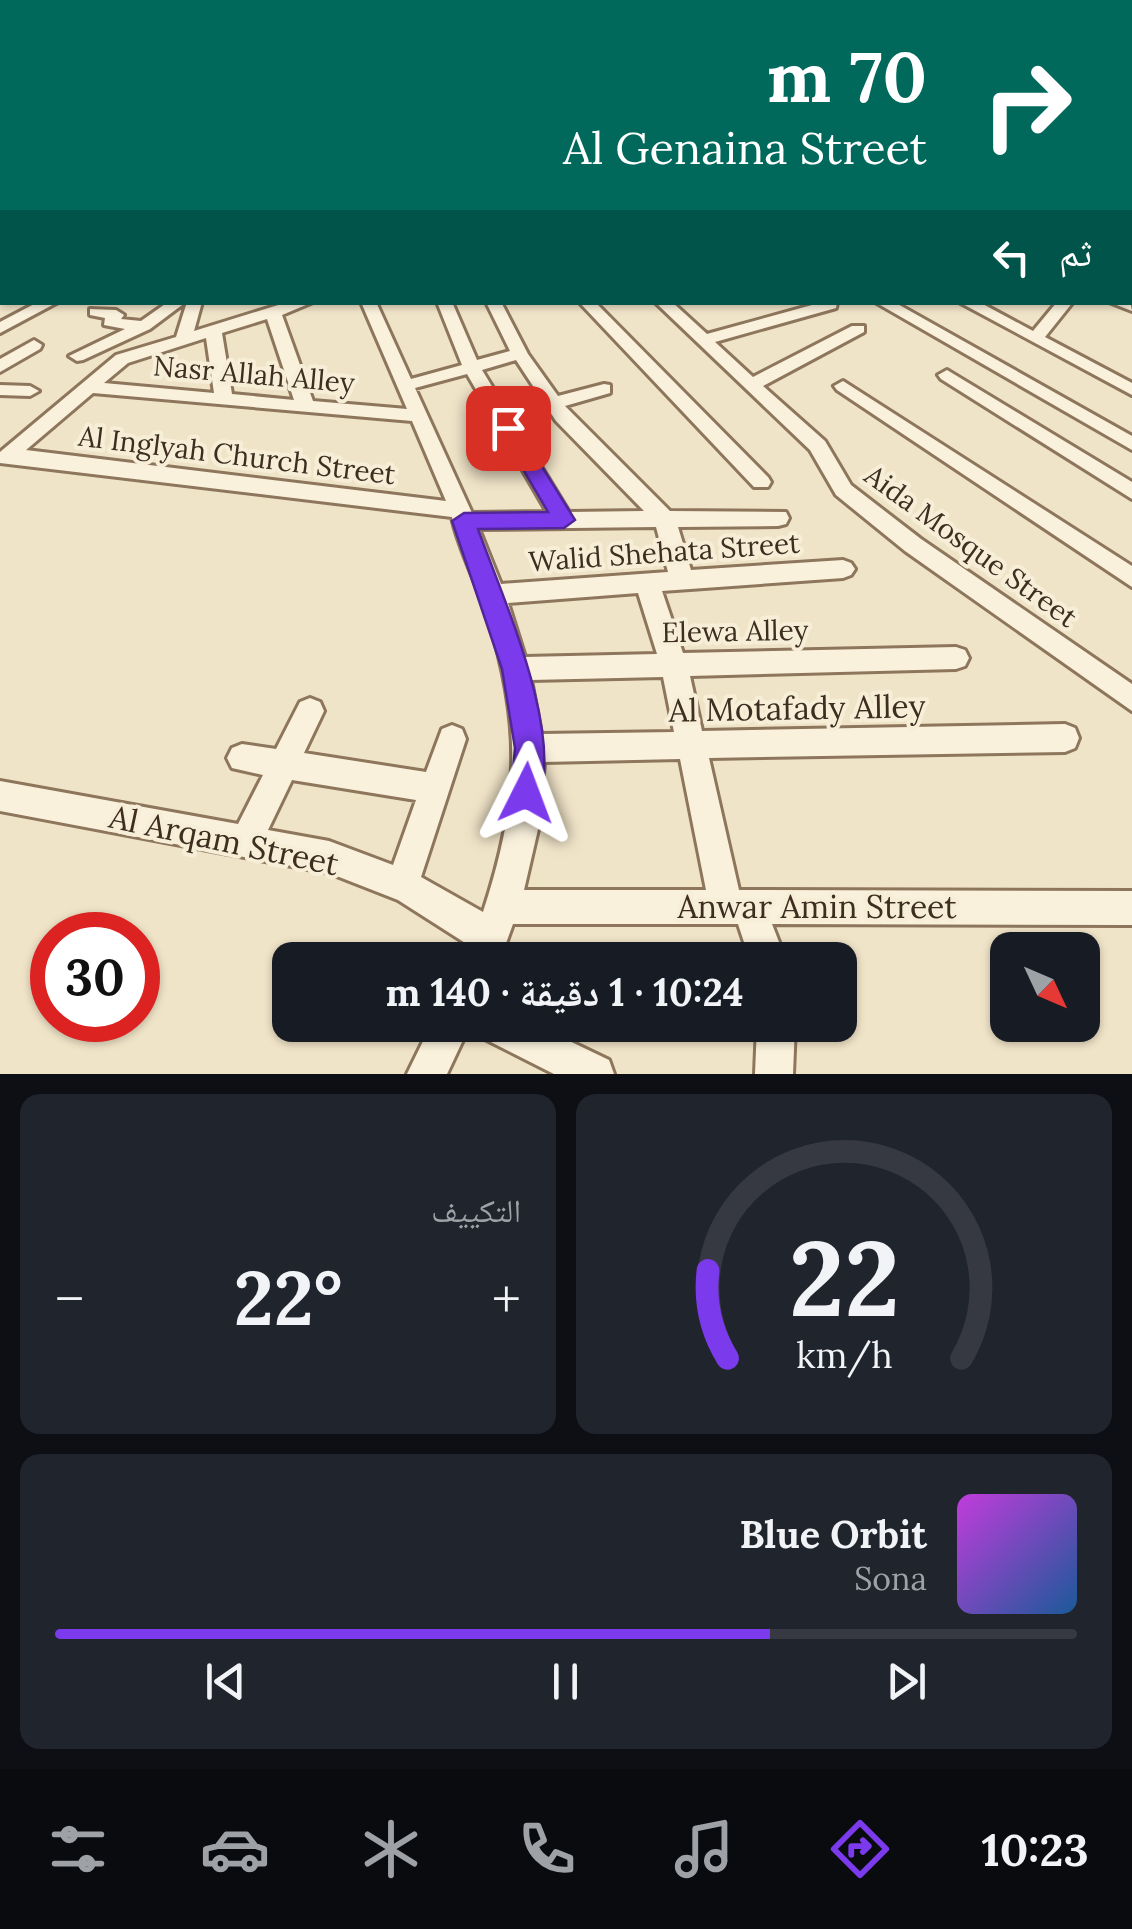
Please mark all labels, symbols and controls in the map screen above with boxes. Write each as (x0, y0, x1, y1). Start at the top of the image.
text: 70 m (767, 32, 927, 121)
icon: right (962, 40, 1092, 170)
text: Al Genaina Street (563, 119, 927, 176)
text: ثم (1059, 228, 1092, 276)
icon: left (984, 230, 1039, 285)
street label: Nasr Allah Alley (152, 347, 356, 401)
pin (466, 386, 551, 471)
icon: arrive (481, 401, 536, 456)
street label: Al Inglyah Church Street (75, 418, 398, 492)
street label: Aida Mosque Street (857, 456, 1084, 635)
street label: Walid Shehata Street (527, 525, 801, 579)
street label: Elewa Alley (661, 612, 809, 650)
street label: Al Motafady Alley (667, 685, 926, 731)
position arrow (474, 741, 578, 845)
street label: Al Arqam Street (105, 795, 343, 884)
street label: Anwar Amin Street (676, 886, 957, 927)
speed limit sign: 30 (30, 912, 160, 1042)
north arrow (990, 932, 1100, 1042)
map controls (990, 932, 1100, 1042)
text: 10:24 · 1 دقيقة · 140 m (386, 968, 743, 1016)
text: التكييف (431, 1190, 521, 1231)
text: 22 (789, 1211, 899, 1344)
text: 22° (234, 1250, 342, 1346)
text: − (55, 1264, 84, 1334)
text: + (492, 1264, 521, 1334)
text: km/h (796, 1332, 892, 1378)
text: Blue Orbit (740, 1510, 927, 1558)
text: Sona (854, 1558, 927, 1599)
icon: previous (198, 1654, 253, 1709)
icon: pause (538, 1654, 593, 1709)
icon: next (879, 1654, 934, 1709)
icon: filters (43, 1814, 113, 1884)
icon: car (200, 1814, 270, 1884)
icon: climate (356, 1814, 426, 1884)
icon: phone (512, 1814, 582, 1884)
icon: music (669, 1814, 739, 1884)
icon: directions (825, 1814, 895, 1884)
text: 10:23 (981, 1821, 1089, 1878)

